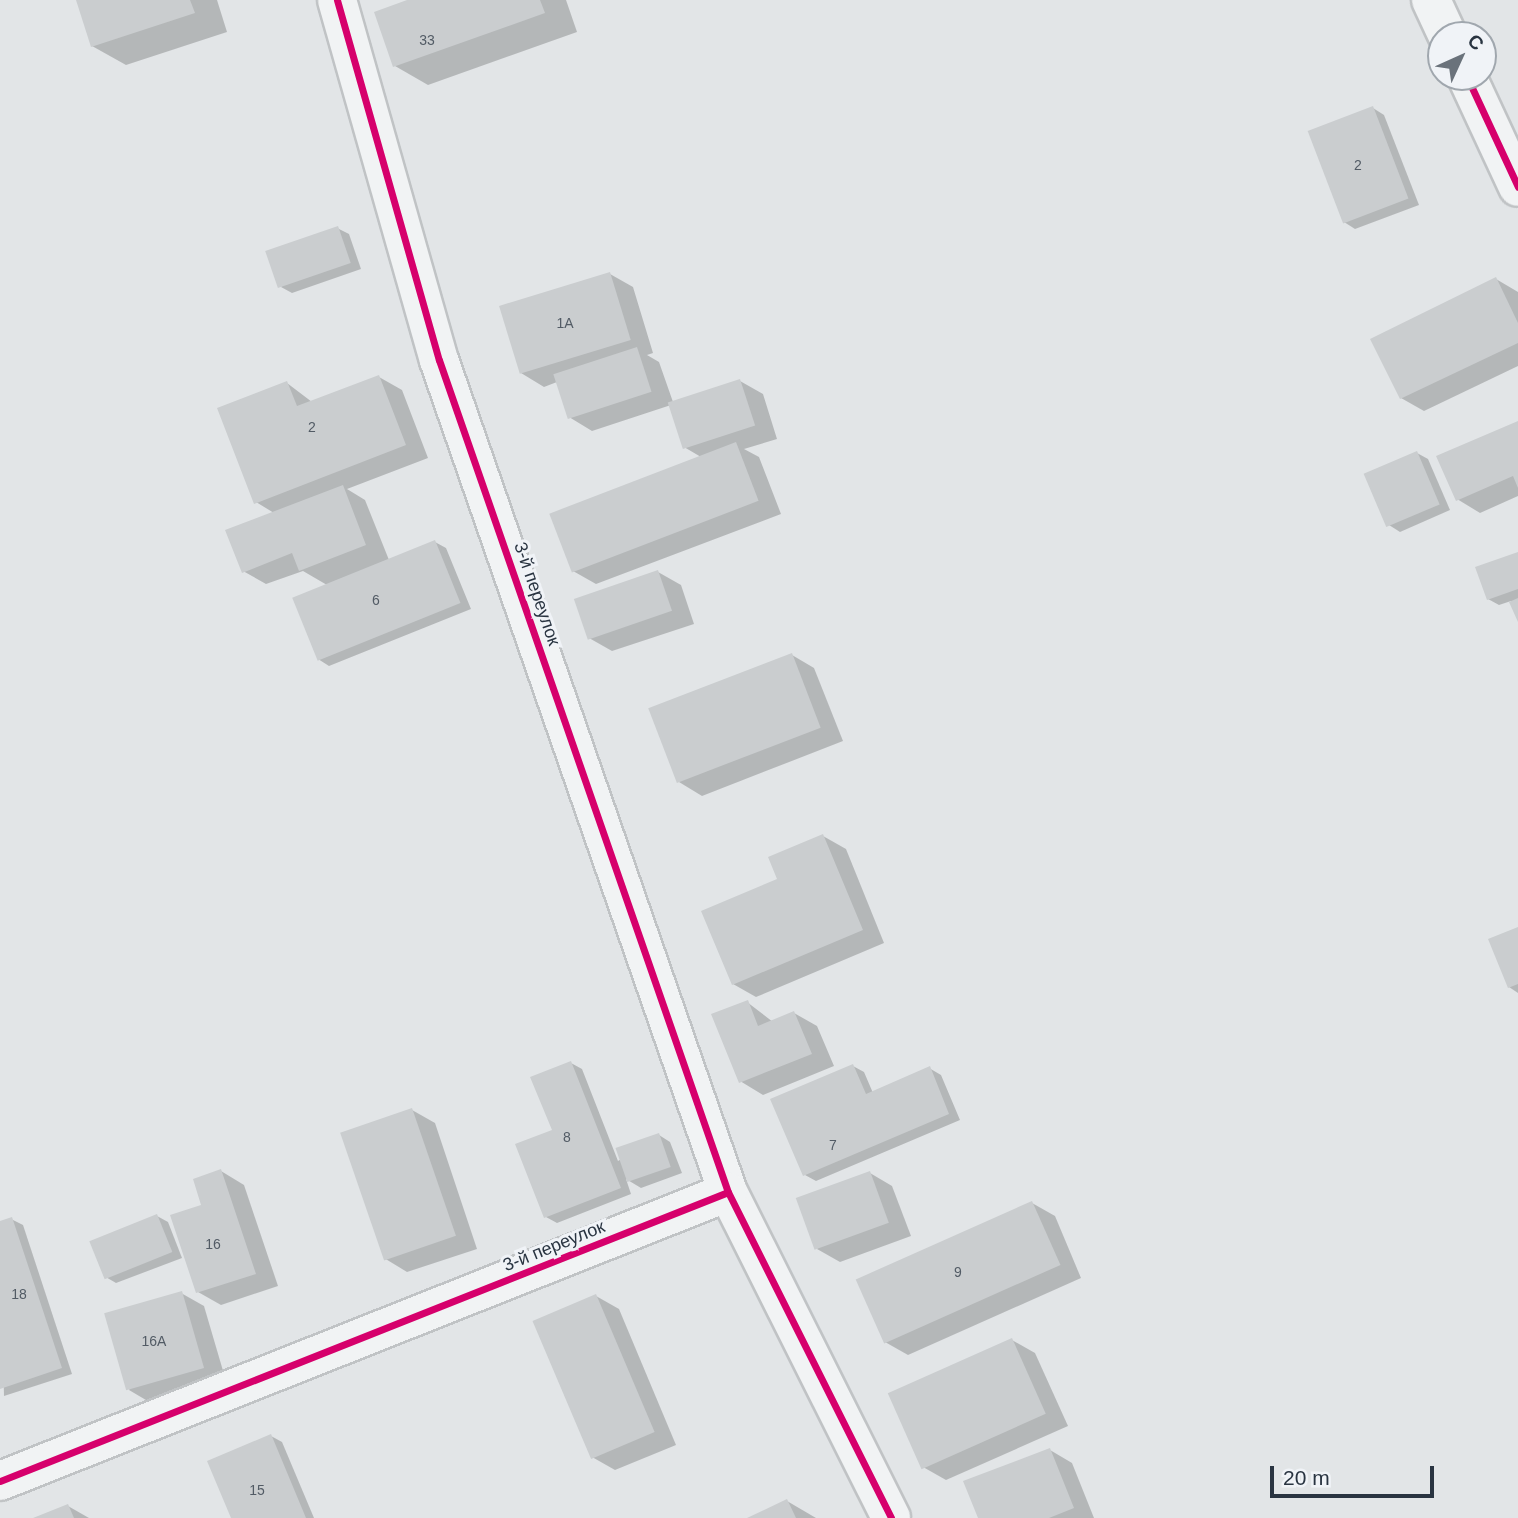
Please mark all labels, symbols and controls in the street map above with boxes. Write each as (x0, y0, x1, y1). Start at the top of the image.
north arrow (1427, 21, 1497, 91)
text: С (1464, 30, 1488, 54)
house number: 33 (419, 32, 435, 48)
house number: 2 (1354, 157, 1362, 173)
house number: 1А (556, 315, 574, 331)
house number: 2 (308, 419, 316, 435)
street label: 3-й переулок (509, 540, 565, 648)
house number: 6 (372, 592, 380, 608)
house number: 8 (563, 1129, 571, 1145)
house number: 7 (829, 1137, 837, 1153)
street label: 3-й переулок (500, 1216, 608, 1276)
house number: 16 (205, 1236, 221, 1252)
house number: 9 (954, 1264, 962, 1280)
house number: 18 (11, 1286, 27, 1302)
house number: 16А (142, 1333, 166, 1349)
scale bar (1273, 1452, 1438, 1496)
text: 20 m (1283, 1466, 1330, 1489)
house number: 15 (249, 1482, 265, 1498)

